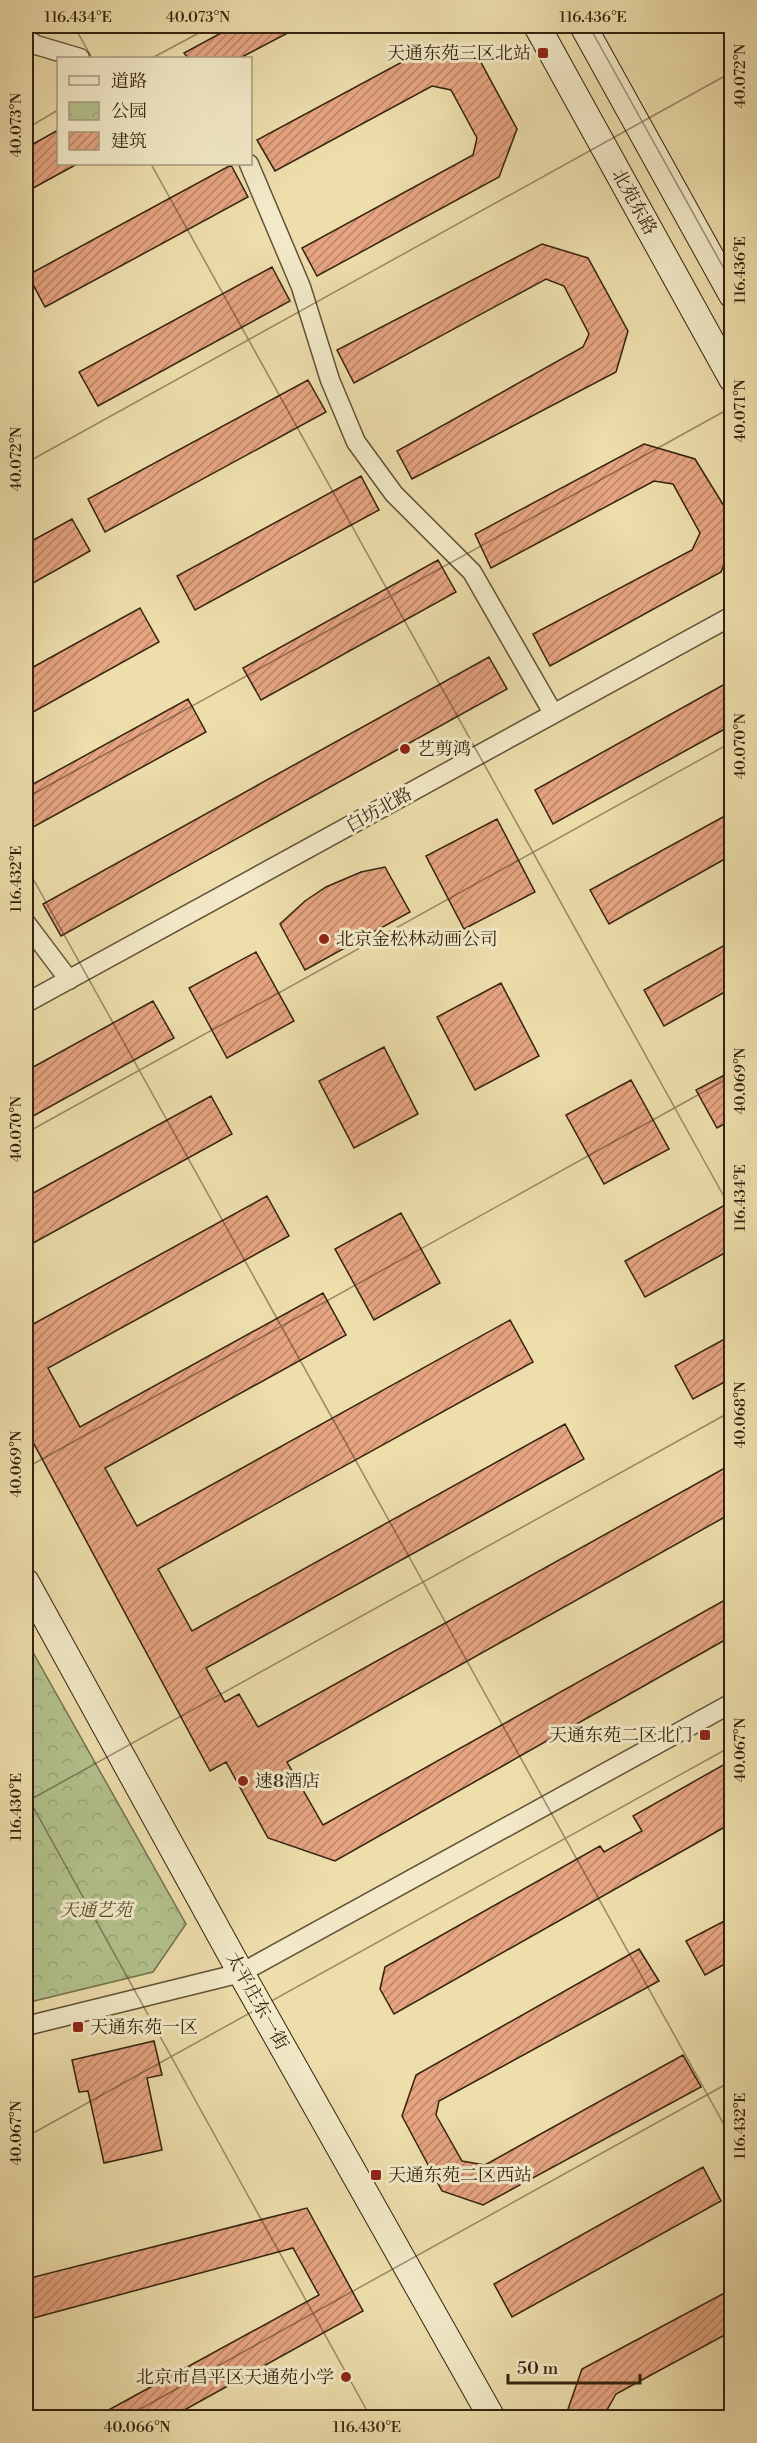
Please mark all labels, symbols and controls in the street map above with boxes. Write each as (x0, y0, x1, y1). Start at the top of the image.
text: 116.434°E (44, 8, 112, 27)
text: 40.073°N (166, 8, 230, 27)
text: 116.436°E (559, 8, 627, 27)
place label: 天通东苑三区北站 (387, 42, 531, 65)
text: 40.072°N (731, 44, 750, 108)
marker: 天通东苑三区北站 (536, 46, 550, 60)
legend (57, 57, 252, 165)
text: 道路 (111, 70, 147, 93)
text: 40.073°N (7, 93, 26, 157)
text: 公园 (111, 100, 147, 123)
text: 建筑 (111, 130, 147, 153)
street label: 北苑东路 (606, 165, 662, 239)
text: 116.436°E (731, 236, 750, 304)
text: 40.071°N (731, 379, 750, 443)
text: 40.072°N (7, 427, 26, 491)
text: 40.070°N (731, 713, 750, 779)
place label: 艺剪鸿 (417, 738, 471, 761)
marker: 艺剪鸿 (398, 742, 412, 756)
street label: 白坊北路 (342, 782, 416, 838)
text: 116.432°E (7, 846, 26, 912)
place label: 北京金松林动画公司 (336, 928, 498, 951)
marker: 北京金松林动画公司 (317, 932, 331, 946)
text: 40.069°N (731, 1048, 750, 1115)
text: 40.070°N (7, 1096, 26, 1162)
text: 116.434°E (731, 1164, 750, 1232)
text: 40.068°N (731, 1381, 750, 1449)
text: 40.069°N (7, 1431, 26, 1498)
text: 40.067°N (731, 1718, 750, 1782)
place label: 天通东苑二区北门 (549, 1724, 693, 1747)
marker: 天通东苑二区北门 (698, 1728, 712, 1742)
place label: 速8酒店 (255, 1770, 320, 1793)
text: 116.430°E (7, 1773, 26, 1841)
marker: 速8酒店 (236, 1774, 250, 1788)
park label: 天通艺苑 (60, 1899, 135, 1922)
street label: 太平庄东一街 (221, 1948, 293, 2054)
place label: 天通东苑一区 (90, 2016, 198, 2039)
marker: 天通东苑一区 (71, 2020, 85, 2034)
text: 116.432°E (731, 2093, 750, 2159)
text: 40.067°N (7, 2101, 26, 2165)
place label: 天通东苑二区西站 (388, 2164, 532, 2187)
marker: 天通东苑二区西站 (369, 2168, 383, 2182)
scale bar (508, 2347, 640, 2385)
text: 50 m (517, 2357, 559, 2380)
place label: 北京市昌平区天通苑小学 (136, 2366, 334, 2389)
marker: 北京市昌平区天通苑小学 (339, 2370, 353, 2384)
text: 40.066°N (104, 2418, 171, 2437)
text: 116.430°E (333, 2418, 401, 2437)

